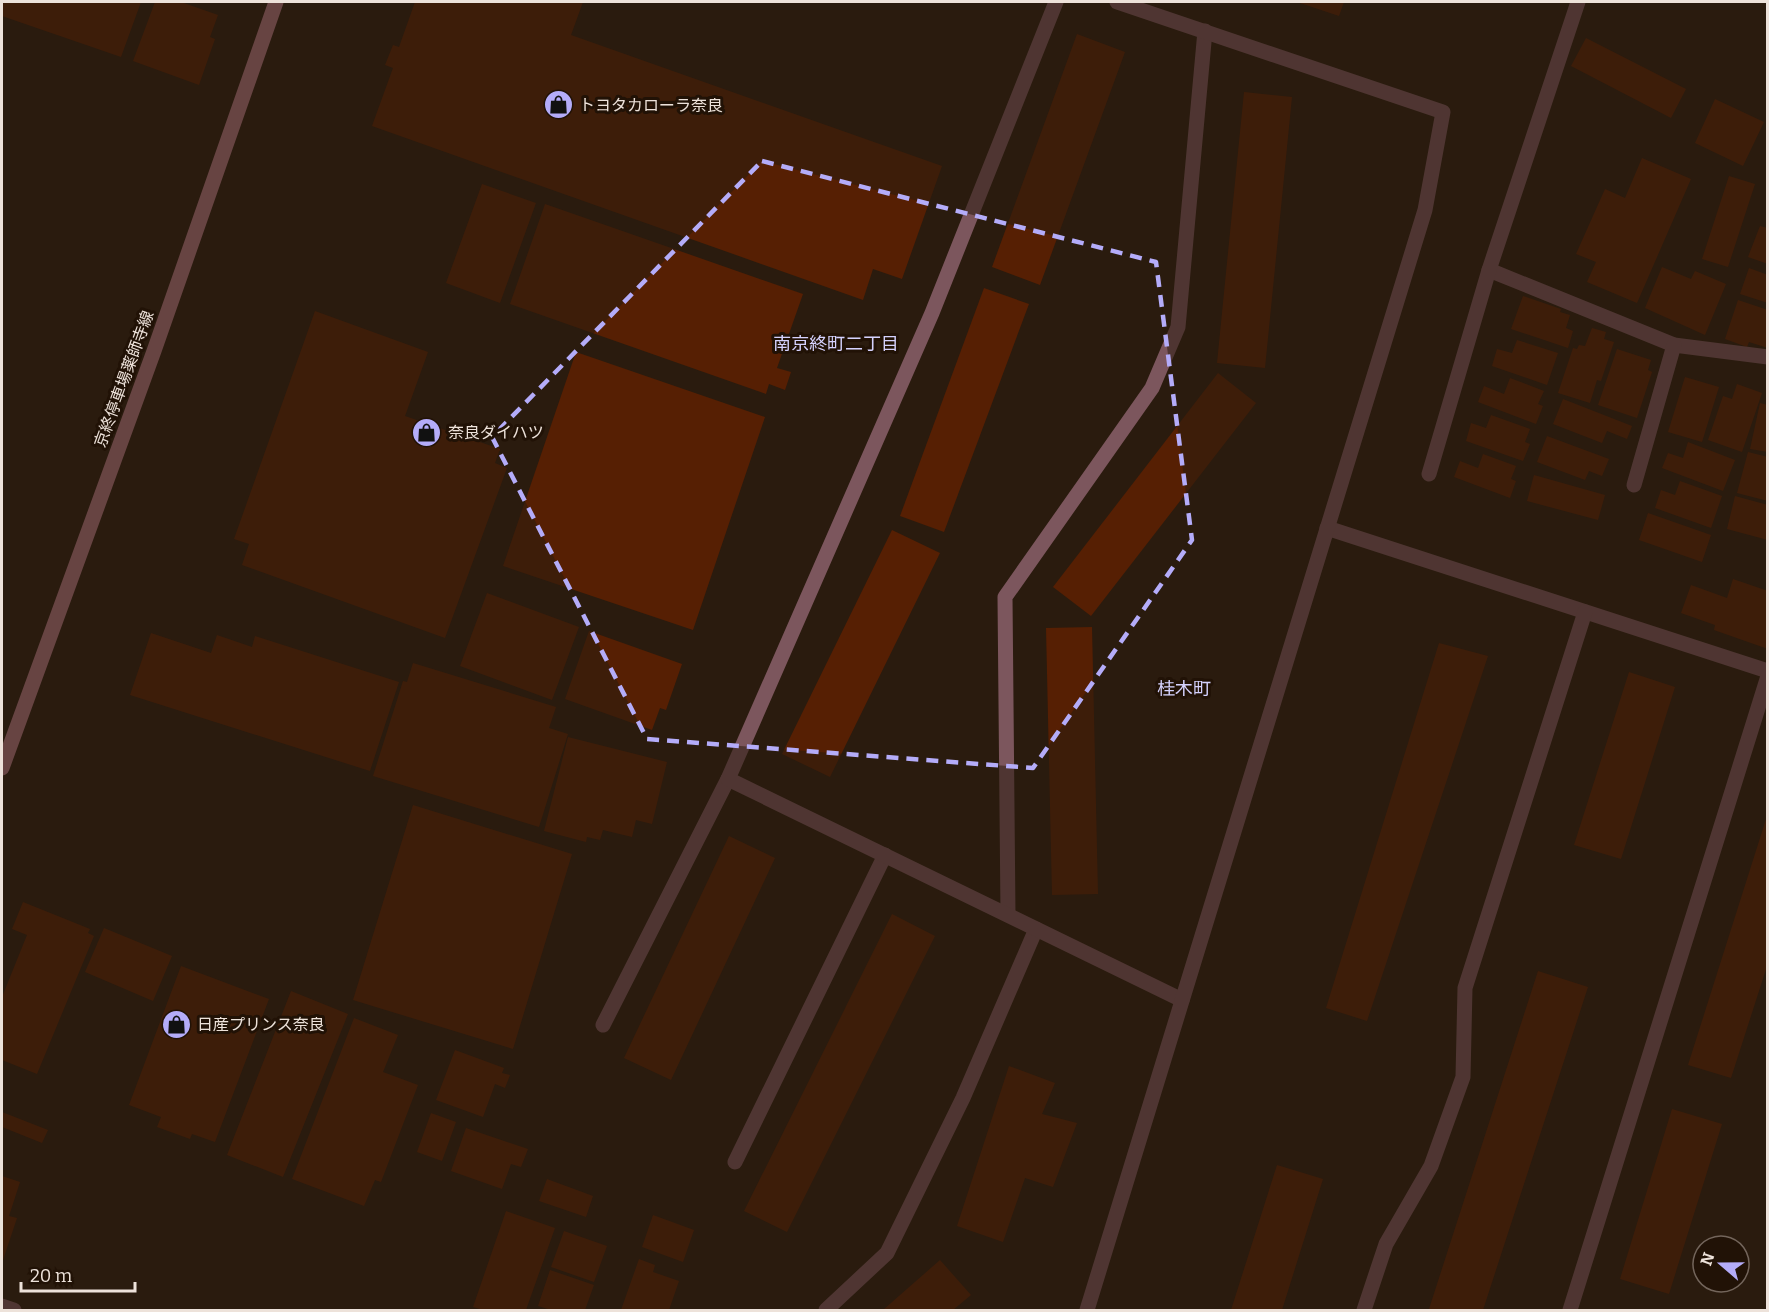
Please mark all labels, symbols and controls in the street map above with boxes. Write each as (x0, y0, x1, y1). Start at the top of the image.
shop icon: トヨタカローラ奈良 (542, 89, 574, 121)
place label: トヨタカローラ奈良 (579, 96, 723, 115)
street label: 京終停車場薬師寺線 (90, 308, 158, 450)
district label: 南京終町二丁目 (773, 333, 899, 355)
shop icon: 奈良ダイハツ (411, 416, 443, 448)
place label: 奈良ダイハツ (448, 423, 544, 442)
district label: 桂木町 (1157, 678, 1211, 700)
shop icon: 日産プリンス奈良 (160, 1008, 192, 1040)
place label: 日産プリンス奈良 (197, 1015, 325, 1034)
north arrow (1691, 1234, 1751, 1294)
text: N (1696, 1250, 1718, 1268)
scale bar (21, 1255, 135, 1293)
text: 20 m (30, 1265, 72, 1287)

